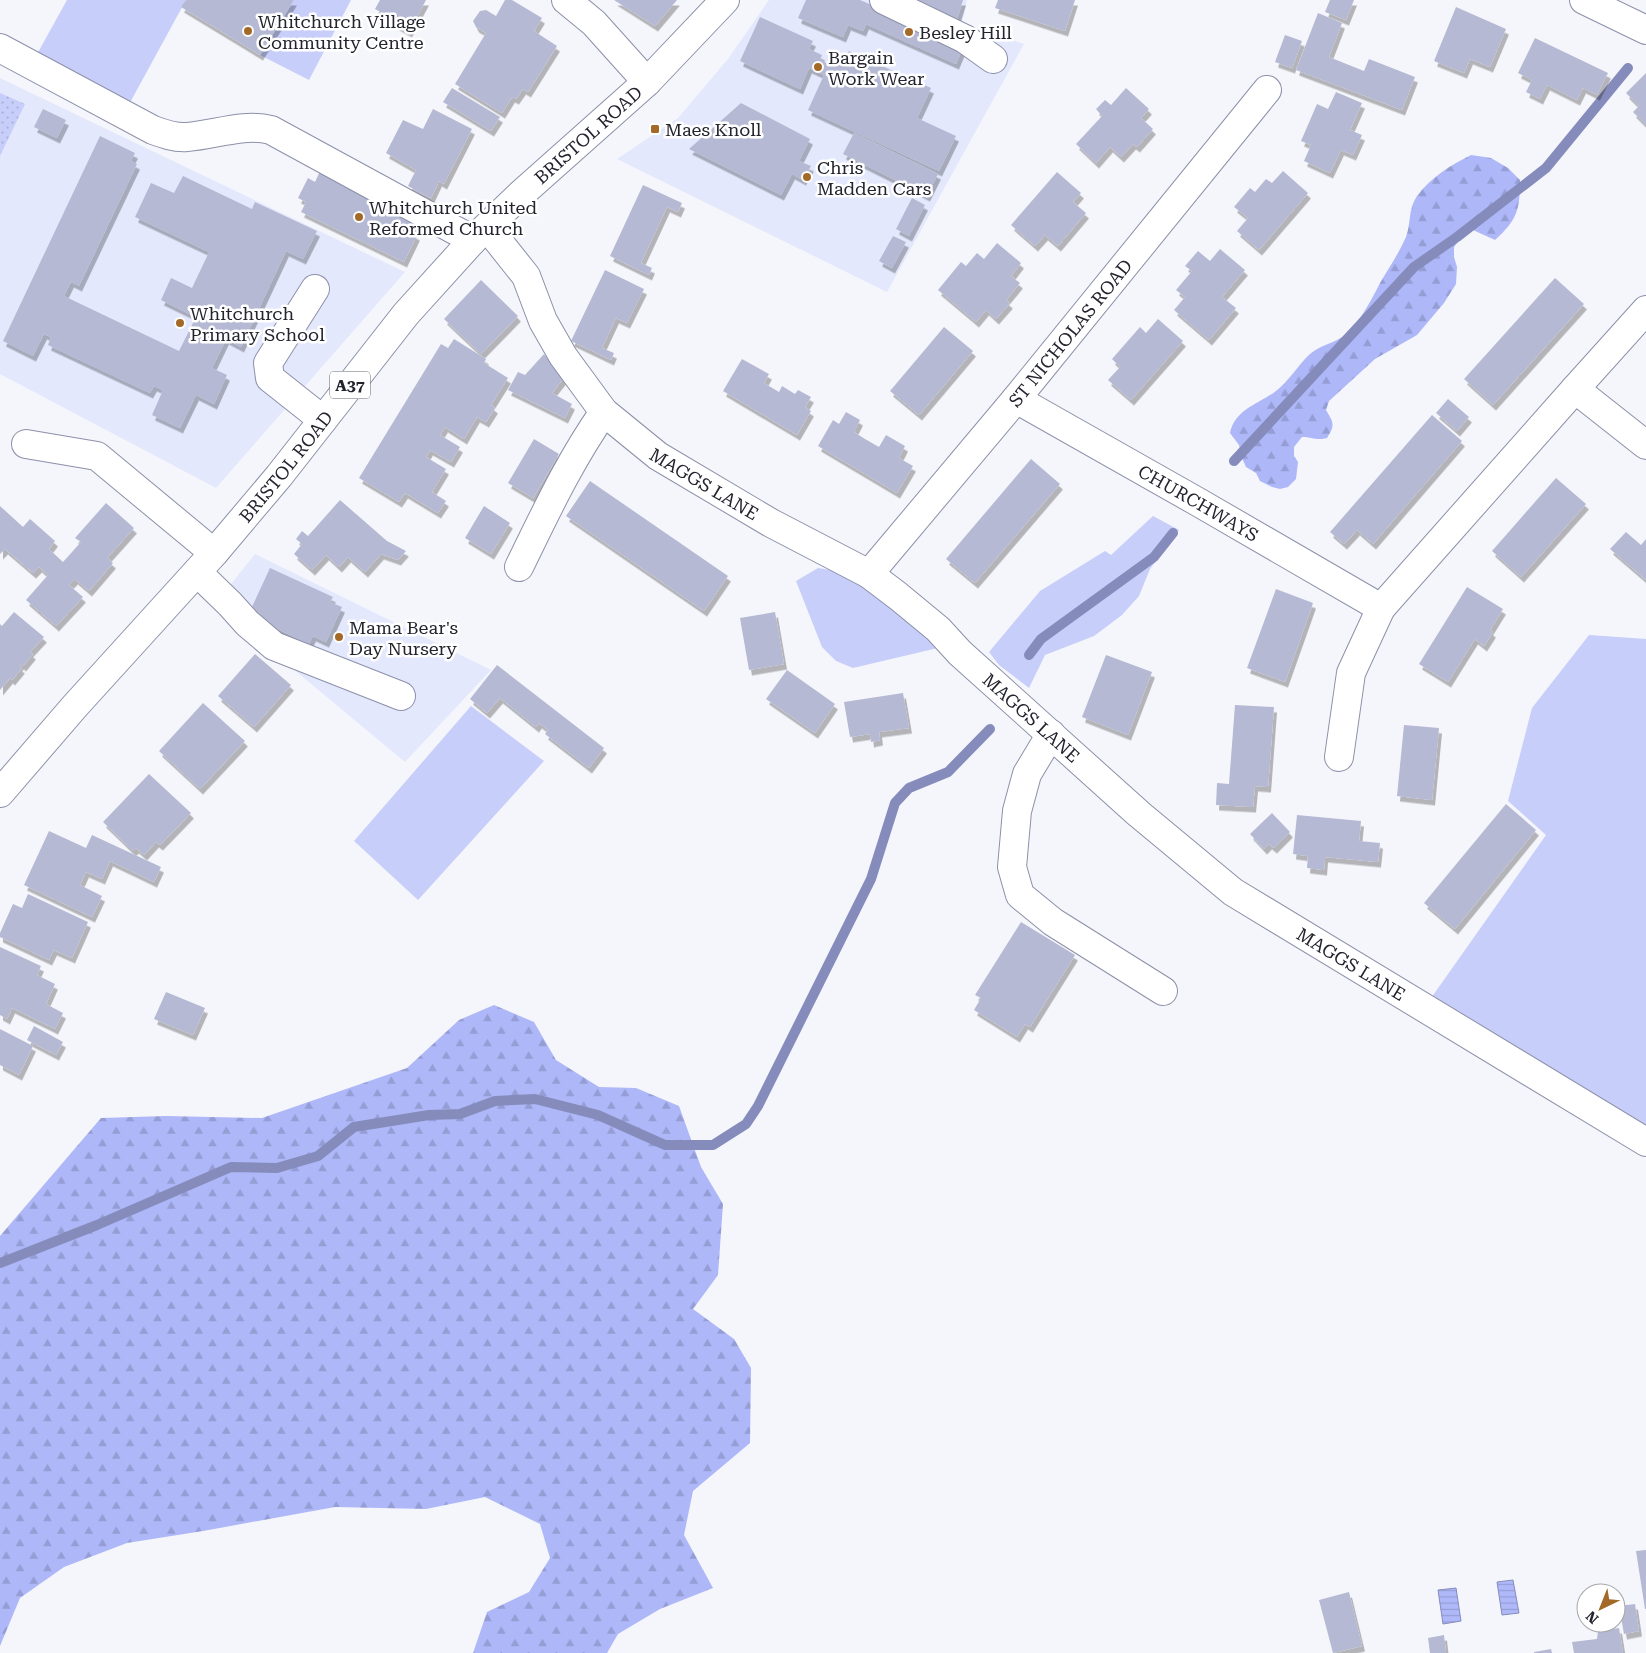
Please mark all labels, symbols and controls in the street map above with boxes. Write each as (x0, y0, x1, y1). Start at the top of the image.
place label: Whitchurch Village Community Centre (258, 11, 426, 53)
place label: Besley Hill (919, 22, 1012, 43)
marker: Whitchurch Village Community Centre (242, 25, 254, 37)
marker: Besley Hill (903, 26, 915, 38)
place label: Bargain Work Wear (828, 47, 924, 89)
marker: Bargain Work Wear (812, 61, 824, 73)
street label: BRISTOL ROAD (530, 81, 646, 188)
place label: Maes Knoll (665, 119, 762, 140)
marker: Maes Knoll (649, 123, 661, 135)
place label: Chris Madden Cars (817, 157, 931, 199)
marker: Chris Madden Cars (801, 171, 813, 183)
place label: Whitchurch United Reformed Church (369, 197, 538, 239)
marker: Whitchurch United Reformed Church (353, 211, 365, 223)
street label: ST NICHOLAS ROAD (1004, 255, 1136, 411)
place label: Whitchurch Primary School (190, 303, 325, 345)
marker: Whitchurch Primary School (174, 317, 186, 329)
road number: A37 (330, 372, 370, 398)
street label: BRISTOL ROAD (234, 406, 337, 526)
street label: MAGGS LANE (646, 443, 763, 524)
street label: CHURCHWAYS (1135, 460, 1263, 545)
place label: Mama Bear's Day Nursery (349, 617, 458, 659)
marker: Mama Bear's Day Nursery (333, 631, 345, 643)
street label: MAGGS LANE (979, 668, 1084, 766)
street label: MAGGS LANE (1293, 923, 1409, 1004)
north arrow (1576, 1583, 1626, 1633)
text: N (1583, 1608, 1602, 1627)

